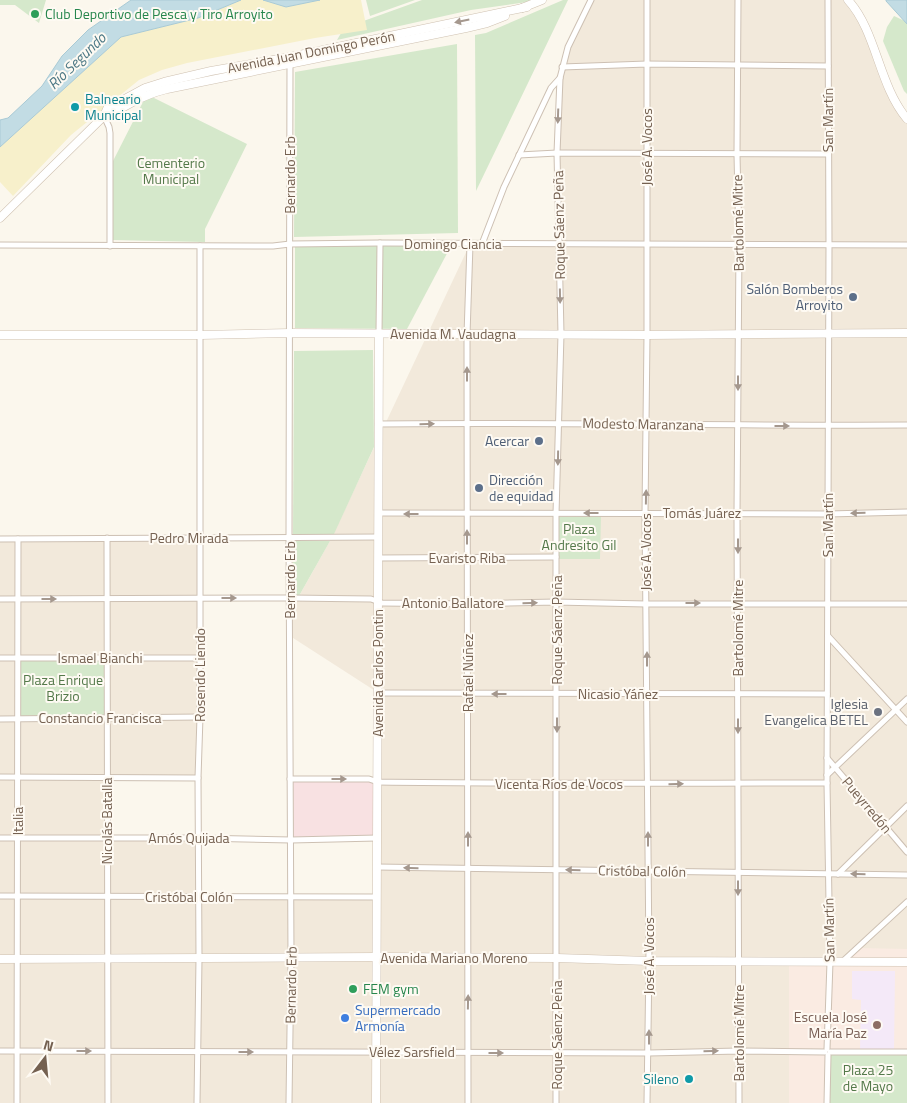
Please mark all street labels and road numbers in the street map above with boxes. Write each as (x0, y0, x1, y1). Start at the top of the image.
street label: Avenida Juan Domingo Perón (225, 25, 396, 78)
street label: San Martín (817, 88, 838, 152)
street label: José A. Vocos (636, 108, 657, 186)
street label: Bernardo Erb (279, 136, 300, 214)
street label: Roque Sáenz Peña (547, 170, 570, 280)
street label: Bartolomé Mitre (726, 174, 749, 272)
street label: Domingo Ciancia (404, 233, 502, 254)
street label: Avenida M. Vaudagna (390, 323, 516, 344)
street label: Modesto Maranzana (582, 412, 704, 435)
street label: San Martín (817, 493, 838, 557)
street label: Tomás Juárez (663, 502, 741, 523)
street label: José A. Vocos (635, 513, 656, 591)
street label: Pedro Mirada (149, 527, 229, 548)
street label: Bernardo Erb (279, 541, 300, 619)
street label: Evaristo Riba (428, 547, 506, 568)
street label: Roque Sáenz Peña (546, 575, 567, 685)
street label: Bartolomé Mitre (727, 580, 748, 676)
street label: Antonio Ballatore (402, 592, 504, 613)
street label: Avenida Carlos Pontin (367, 609, 388, 737)
street label: Rosendo Liendo (189, 628, 210, 722)
street label: Rafael Núñez (457, 634, 478, 712)
street label: Ismael Bianchi (58, 647, 142, 668)
street label: Nicasio Yáñez (578, 683, 658, 704)
street label: Constancio Francisca (38, 707, 162, 728)
street label: Pueyrredón (837, 772, 897, 838)
street label: Vicenta Ríos de Vocos (495, 773, 623, 794)
street label: Nicolás Batalla (96, 778, 117, 864)
street label: Italia (7, 807, 28, 835)
street label: Amós Quijada (148, 827, 230, 848)
street label: Cristóbal Colón (598, 859, 686, 882)
street label: Cristóbal Colón (145, 886, 233, 907)
street label: San Martín (817, 898, 840, 962)
street label: José A. Vocos (638, 917, 659, 995)
street label: Bernardo Erb (279, 946, 302, 1024)
street label: Avenida Mariano Moreno (380, 947, 528, 968)
street label: Roque Sáenz Peña (546, 980, 567, 1090)
street label: Bartolomé Mitre (728, 985, 749, 1081)
street label: Vélez Sarsfield (369, 1041, 455, 1062)

